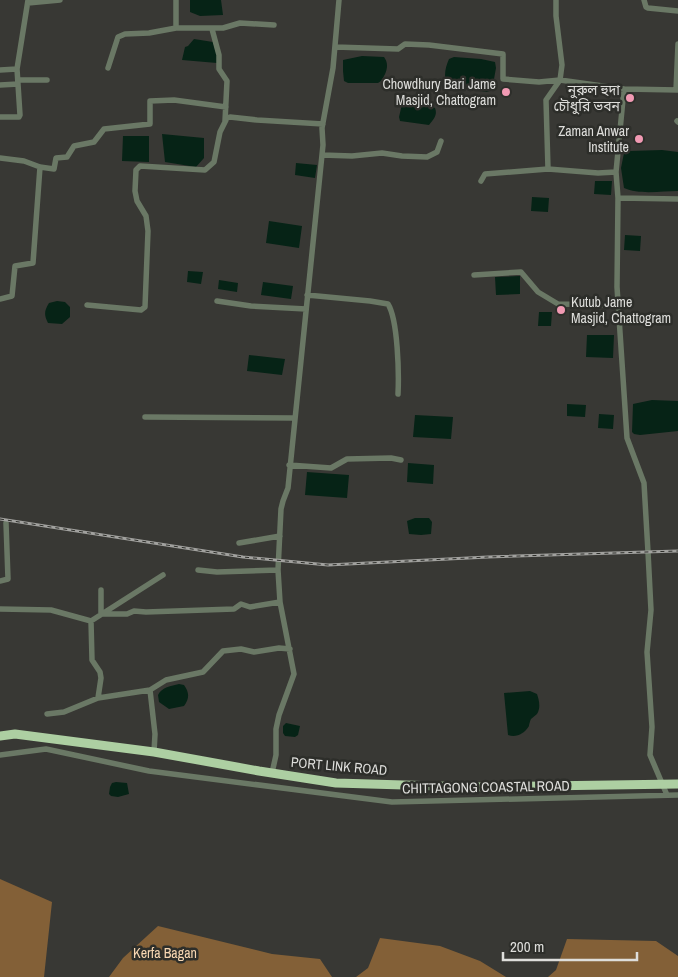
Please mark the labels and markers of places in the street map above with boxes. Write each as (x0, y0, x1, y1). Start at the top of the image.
place label: Chowdhury Bari Jame Masjid, Chattogram (382, 75, 496, 109)
place label: নুরুল হুদা চৌধুরি ভবন (554, 81, 621, 115)
marker: Chowdhury Bari Jame Masjid, Chattogram (500, 86, 512, 98)
marker: নুরুল হুদা চৌধুরি ভবন (624, 92, 636, 104)
place label: Zaman Anwar Institute (558, 122, 629, 156)
marker: Zaman Anwar Institute (633, 133, 645, 145)
place label: Kutub Jame Masjid, Chattogram (571, 293, 671, 327)
marker: Kutub Jame Masjid, Chattogram (555, 304, 567, 316)

